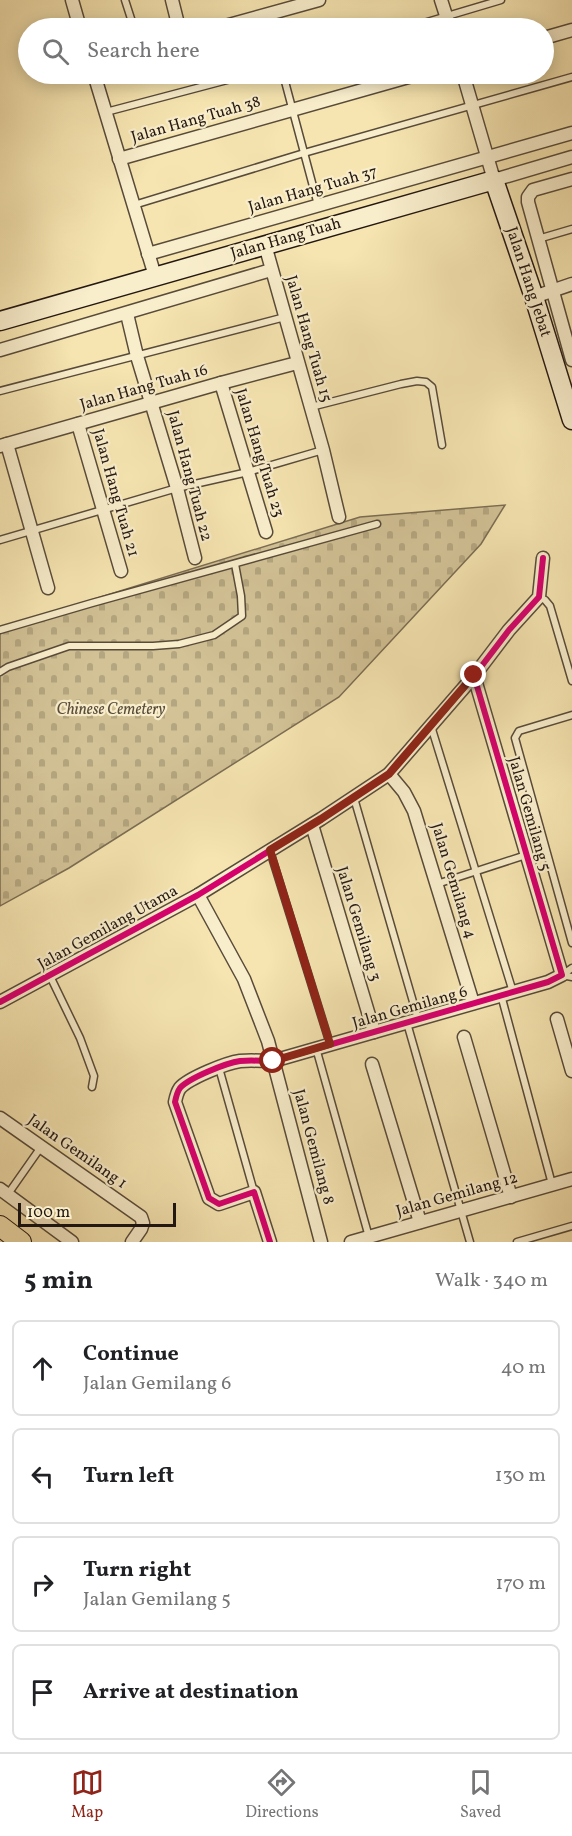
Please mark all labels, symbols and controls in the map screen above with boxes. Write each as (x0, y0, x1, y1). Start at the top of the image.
search box (18, 18, 554, 84)
icon: search (39, 35, 72, 68)
text: Search here (87, 36, 200, 67)
street label: Jalan Hang Tuah 38 (129, 91, 263, 149)
street label: Jalan Hang Tuah 37 (246, 161, 380, 219)
street label: Jalan Hang Tuah (228, 213, 344, 265)
street label: Jalan Hang Jebat (500, 224, 556, 340)
street label: Jalan Hang Tuah 15 (279, 273, 337, 405)
street label: Jalan Hang Tuah 16 (78, 359, 210, 417)
street label: Jalan Hang Tuah 23 (229, 386, 289, 520)
street label: Jalan Hang Tuah 22 (161, 408, 217, 544)
street label: Jalan Hang Tuah 21 (86, 426, 144, 560)
route end (460, 661, 486, 687)
park label: Chinese Cemetery (56, 699, 166, 721)
street label: Jalan Gemilang 5 (502, 754, 556, 874)
street label: Jalan Gemilang 4 (425, 820, 481, 942)
street label: Jalan Gemilang 3 (330, 864, 386, 984)
street label: Jalan Gemilang Utama (34, 880, 182, 976)
street label: Jalan Gemilang 6 (350, 981, 470, 1035)
route start (259, 1047, 285, 1073)
street label: Jalan Gemilang 8 (287, 1087, 339, 1207)
street label: Jalan Gemilang 1 (23, 1109, 131, 1195)
street label: Jalan Gemilang 12 (394, 1167, 520, 1223)
scale bar (18, 1200, 176, 1228)
text: 100 m (27, 1202, 70, 1224)
text: 5 min (24, 1263, 93, 1299)
text: Walk · 340 m (435, 1267, 548, 1295)
text: Continue (83, 1339, 179, 1370)
icon: ahead (26, 1352, 59, 1385)
text: 40 m (501, 1354, 546, 1382)
text: Jalan Gemilang 6 (83, 1370, 231, 1398)
icon: left (26, 1460, 59, 1493)
text: Turn left (83, 1461, 174, 1492)
text: 130 m (495, 1462, 546, 1490)
text: Turn right (83, 1555, 191, 1586)
icon: right (26, 1568, 59, 1601)
text: 170 m (496, 1570, 546, 1598)
text: Jalan Gemilang 5 (83, 1586, 231, 1614)
icon: arrive (26, 1676, 59, 1709)
text: Arrive at destination (83, 1677, 299, 1708)
tab: Map (71, 1766, 104, 1824)
tab: Directions (245, 1766, 319, 1824)
tab: Saved (460, 1766, 501, 1824)

